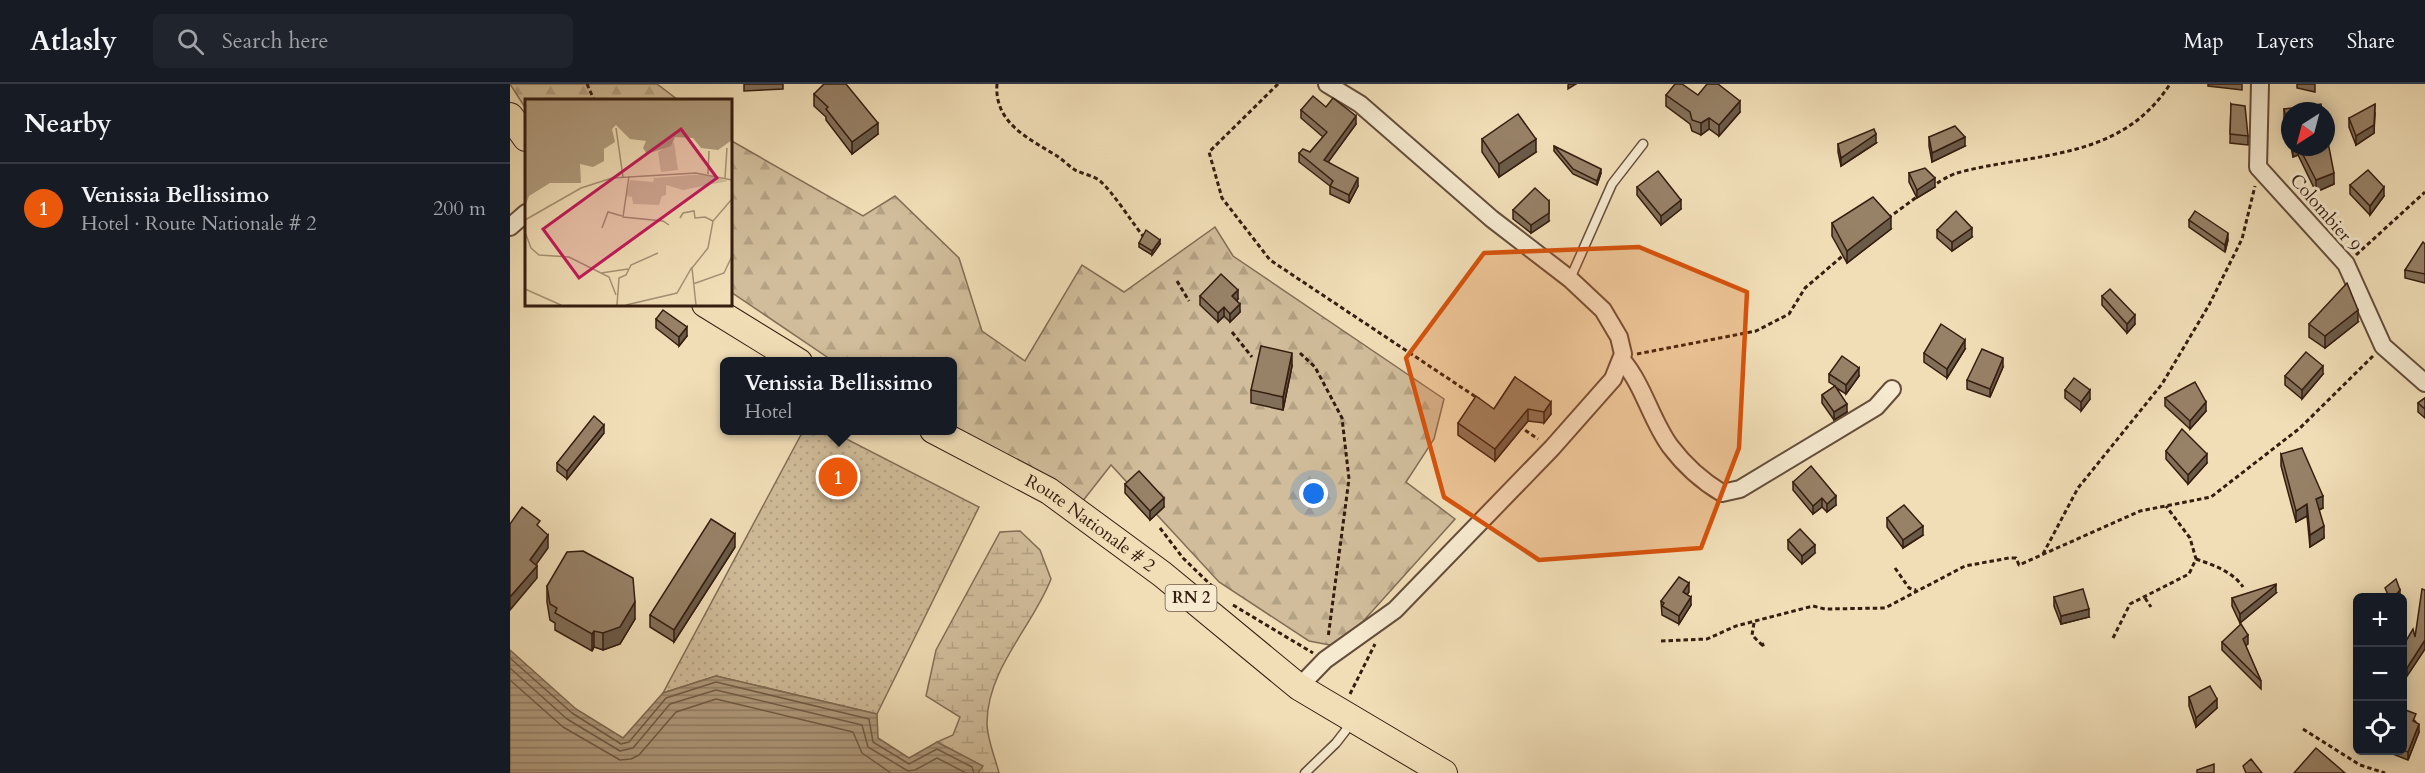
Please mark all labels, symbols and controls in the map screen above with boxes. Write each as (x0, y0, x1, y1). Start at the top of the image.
search box (153, 14, 573, 68)
text: Atlasly (30, 22, 117, 60)
icon: search (174, 25, 207, 58)
text: Search here (222, 26, 328, 56)
text: Map (2184, 27, 2224, 56)
text: Layers (2257, 27, 2314, 56)
text: Share (2347, 27, 2395, 56)
inset map (525, 99, 732, 306)
north arrow (2281, 102, 2335, 156)
text: Nearby (24, 106, 112, 141)
street label: Colombier 9 (2284, 168, 2366, 258)
text: Venissia Bellissimo (81, 180, 269, 210)
text: 1 (38, 195, 49, 222)
text: 200 m (433, 195, 486, 222)
text: Hotel · Route Nationale # 2 (81, 210, 316, 237)
popup (720, 357, 957, 435)
text: Venissia Bellissimo (744, 368, 933, 398)
text: Hotel (744, 398, 792, 425)
pin: 1 (818, 454, 858, 500)
street label: Route Nationale # 2 (1021, 468, 1161, 578)
your location (1299, 479, 1328, 508)
road number: RN 2 (1166, 585, 1216, 611)
map controls (2353, 593, 2407, 755)
button: + (2353, 593, 2407, 647)
button: − (2353, 647, 2407, 701)
button: locate (2353, 701, 2407, 755)

